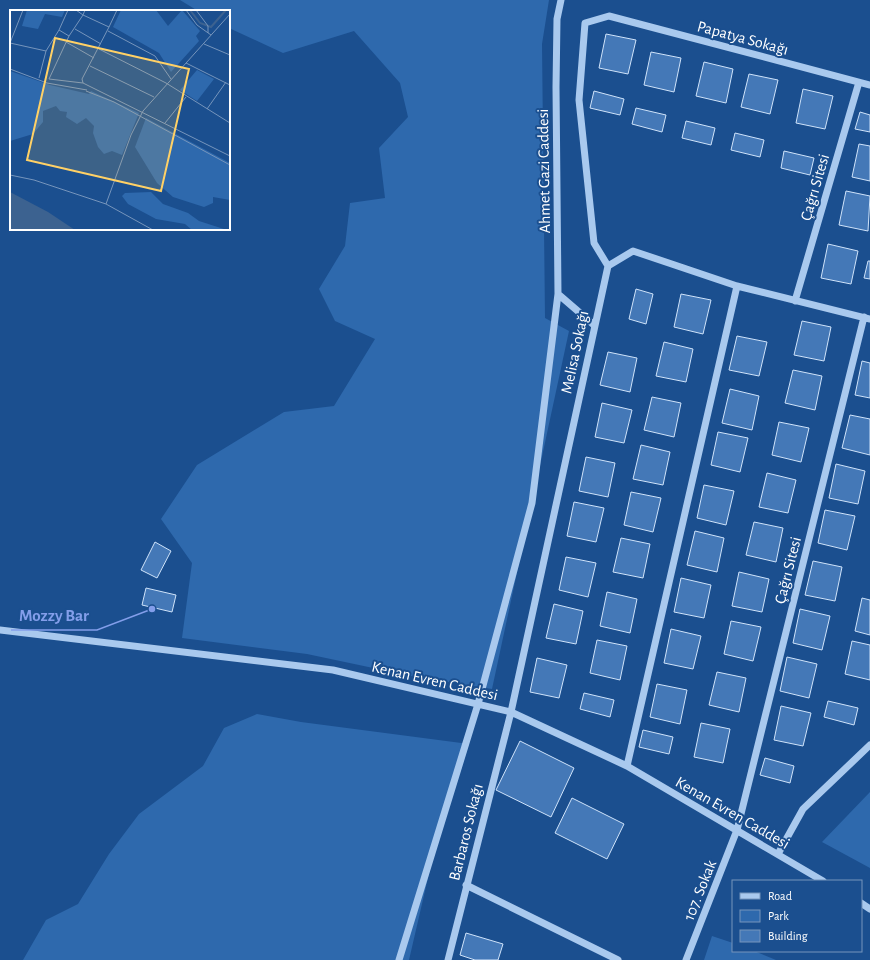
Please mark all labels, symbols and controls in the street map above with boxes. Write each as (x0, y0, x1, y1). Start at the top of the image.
inset map (10, 10, 230, 230)
street label: Papatya Sokağı (695, 18, 790, 59)
street label: Ahmet Gazi Caddesi (535, 108, 553, 233)
street label: Çağrı Sitesi (798, 152, 832, 222)
street label: Melisa Sokağı (558, 309, 592, 395)
street label: Çağrı Sitesi (772, 535, 804, 605)
callout: Mozzy Bar (11, 601, 97, 630)
text: Mozzy Bar (19, 607, 89, 625)
street label: Kenan Evren Caddesi (370, 659, 499, 703)
street label: Kenan Evren Caddesi (673, 774, 792, 852)
street label: Barbaros Sokağı (446, 782, 486, 882)
street label: 107. Sokak (681, 857, 720, 923)
legend (732, 880, 862, 952)
text: Road (768, 890, 792, 902)
text: Park (768, 910, 789, 922)
text: Building (768, 930, 808, 942)

